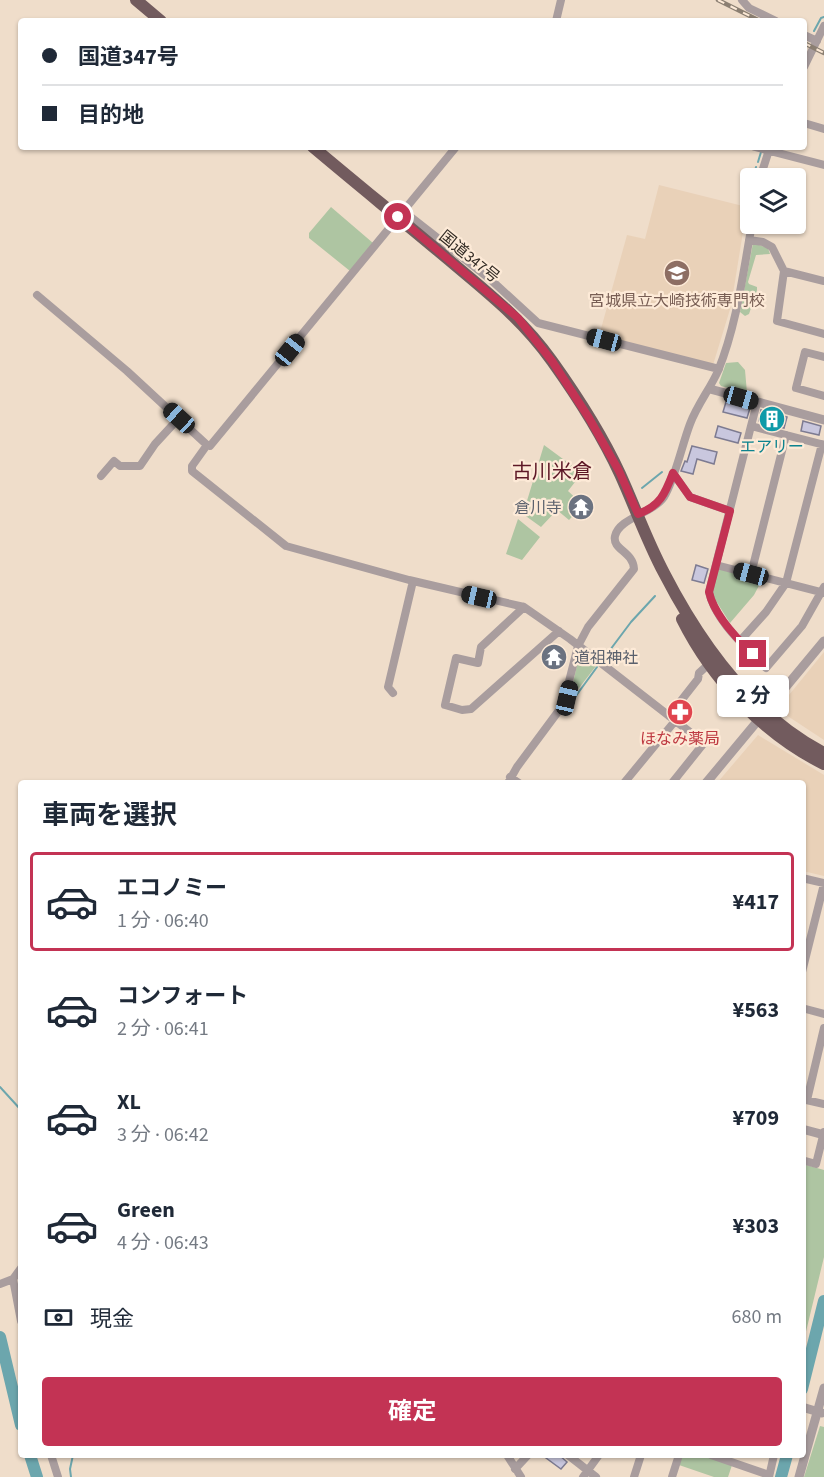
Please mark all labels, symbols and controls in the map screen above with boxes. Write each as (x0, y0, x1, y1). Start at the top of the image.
text: 国道347号 (78, 41, 179, 73)
text: 目的地 (78, 99, 144, 131)
map controls (740, 168, 806, 234)
button: layers (740, 168, 806, 234)
route start (384, 203, 411, 230)
street label: 国道347号 (435, 226, 504, 288)
school or university icon: 宮城県立大崎技術専門校 (662, 258, 692, 288)
place label: 宮城県立大崎技術専門校 (589, 290, 765, 312)
car (584, 327, 624, 353)
car (272, 330, 308, 370)
car (721, 384, 761, 412)
car (160, 399, 198, 437)
building icon: エアリー (757, 404, 787, 434)
place label: エアリー (740, 436, 804, 458)
district label: 古川米倉 (512, 458, 592, 486)
temple icon: 倉川寺 (566, 492, 596, 522)
place label: 倉川寺 (514, 497, 562, 519)
car (731, 561, 771, 587)
car (459, 584, 499, 610)
route end (739, 640, 766, 667)
temple icon: 道祖神社 (539, 642, 569, 672)
place label: 道祖神社 (574, 647, 638, 669)
callout: 2 分 (717, 675, 789, 717)
car (554, 678, 580, 718)
text: 2 分 (736, 682, 770, 710)
pharmacy icon: ほなみ薬局 (665, 697, 695, 727)
place label: ほなみ薬局 (640, 728, 720, 750)
text: 車両を選択 (42, 796, 177, 835)
text: エコノミー (117, 872, 227, 904)
icon: car (45, 875, 99, 929)
text: ¥417 (733, 886, 779, 918)
text: 1 分 · 06:40 (117, 907, 209, 935)
text: コンフォート (117, 980, 248, 1012)
icon: car (45, 983, 99, 1037)
text: ¥563 (733, 994, 779, 1026)
text: 2 分 · 06:41 (117, 1015, 209, 1043)
text: XL (117, 1086, 141, 1118)
icon: car (45, 1091, 99, 1145)
text: ¥709 (733, 1102, 779, 1134)
text: 3 分 · 06:42 (117, 1121, 209, 1149)
text: Green (117, 1194, 175, 1226)
icon: car (45, 1199, 99, 1253)
text: ¥303 (733, 1210, 779, 1242)
text: 4 分 · 06:43 (117, 1229, 209, 1257)
icon: cash (42, 1301, 75, 1334)
text: 現金 (90, 1303, 134, 1335)
text: 680 m (732, 1303, 782, 1331)
button: 確定 (42, 1377, 782, 1446)

